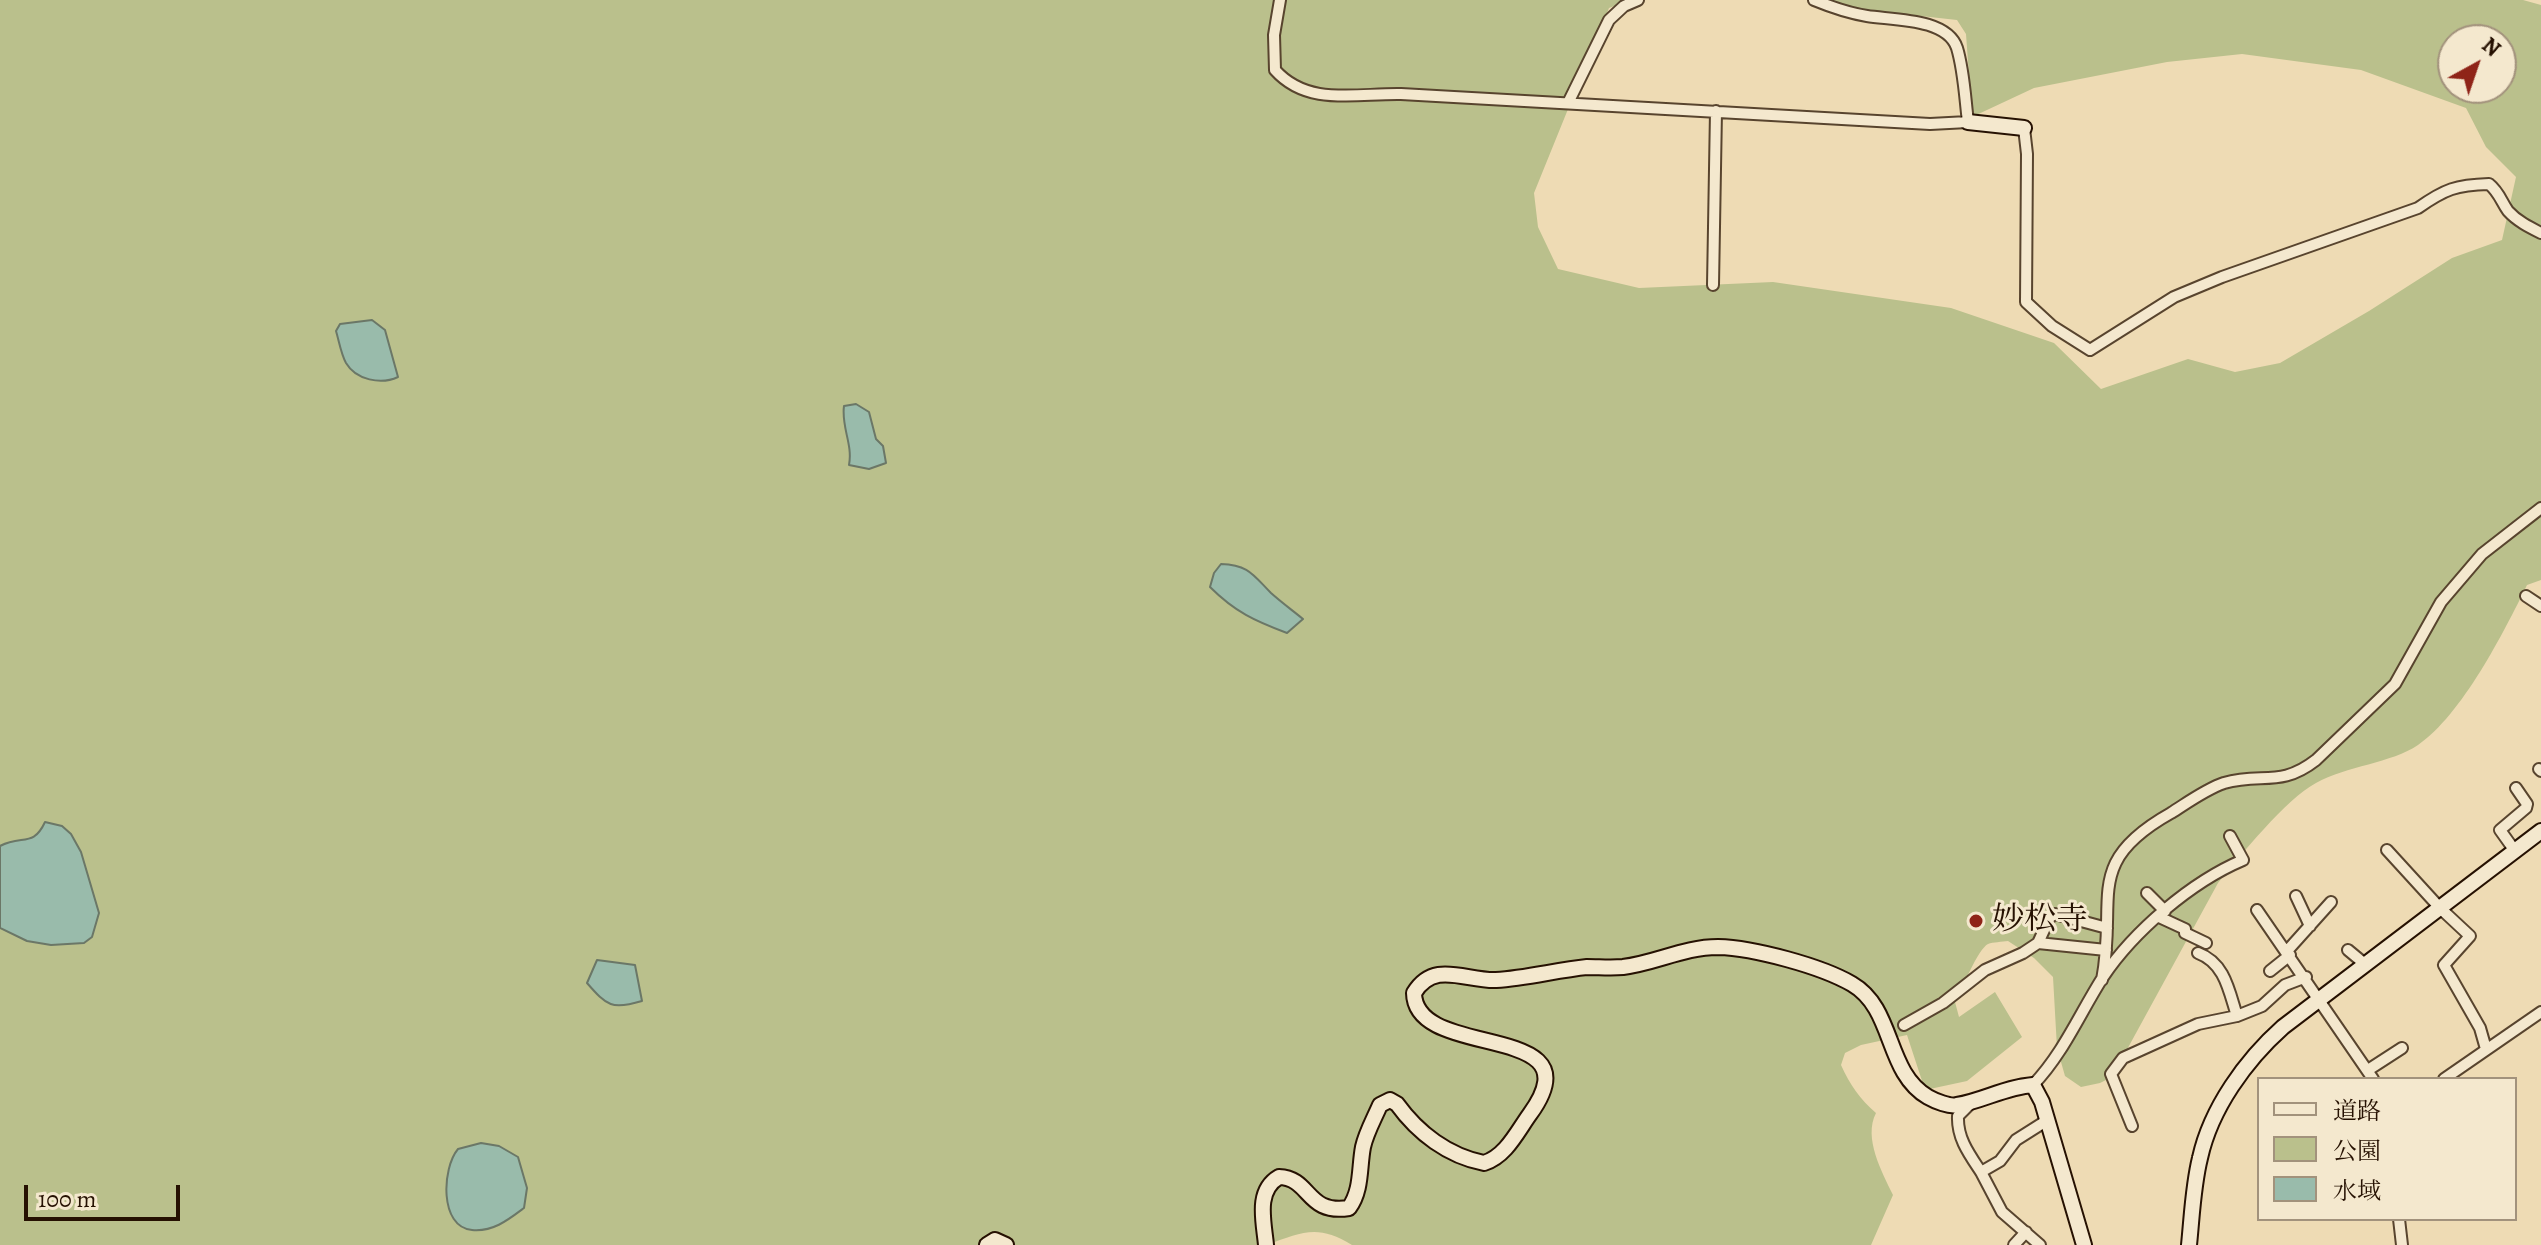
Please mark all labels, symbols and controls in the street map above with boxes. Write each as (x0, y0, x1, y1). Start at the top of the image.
north arrow (2437, 24, 2517, 104)
text: N (2475, 31, 2507, 64)
place label: 妙松寺 (1992, 902, 2088, 940)
marker: 妙松寺 (1967, 912, 1985, 930)
legend (2257, 1077, 2517, 1221)
text: 道路 (2333, 1095, 2381, 1127)
text: 公園 (2333, 1135, 2381, 1167)
scale bar (28, 1169, 184, 1219)
text: 水域 (2333, 1175, 2381, 1207)
text: 100 m (38, 1183, 97, 1215)

